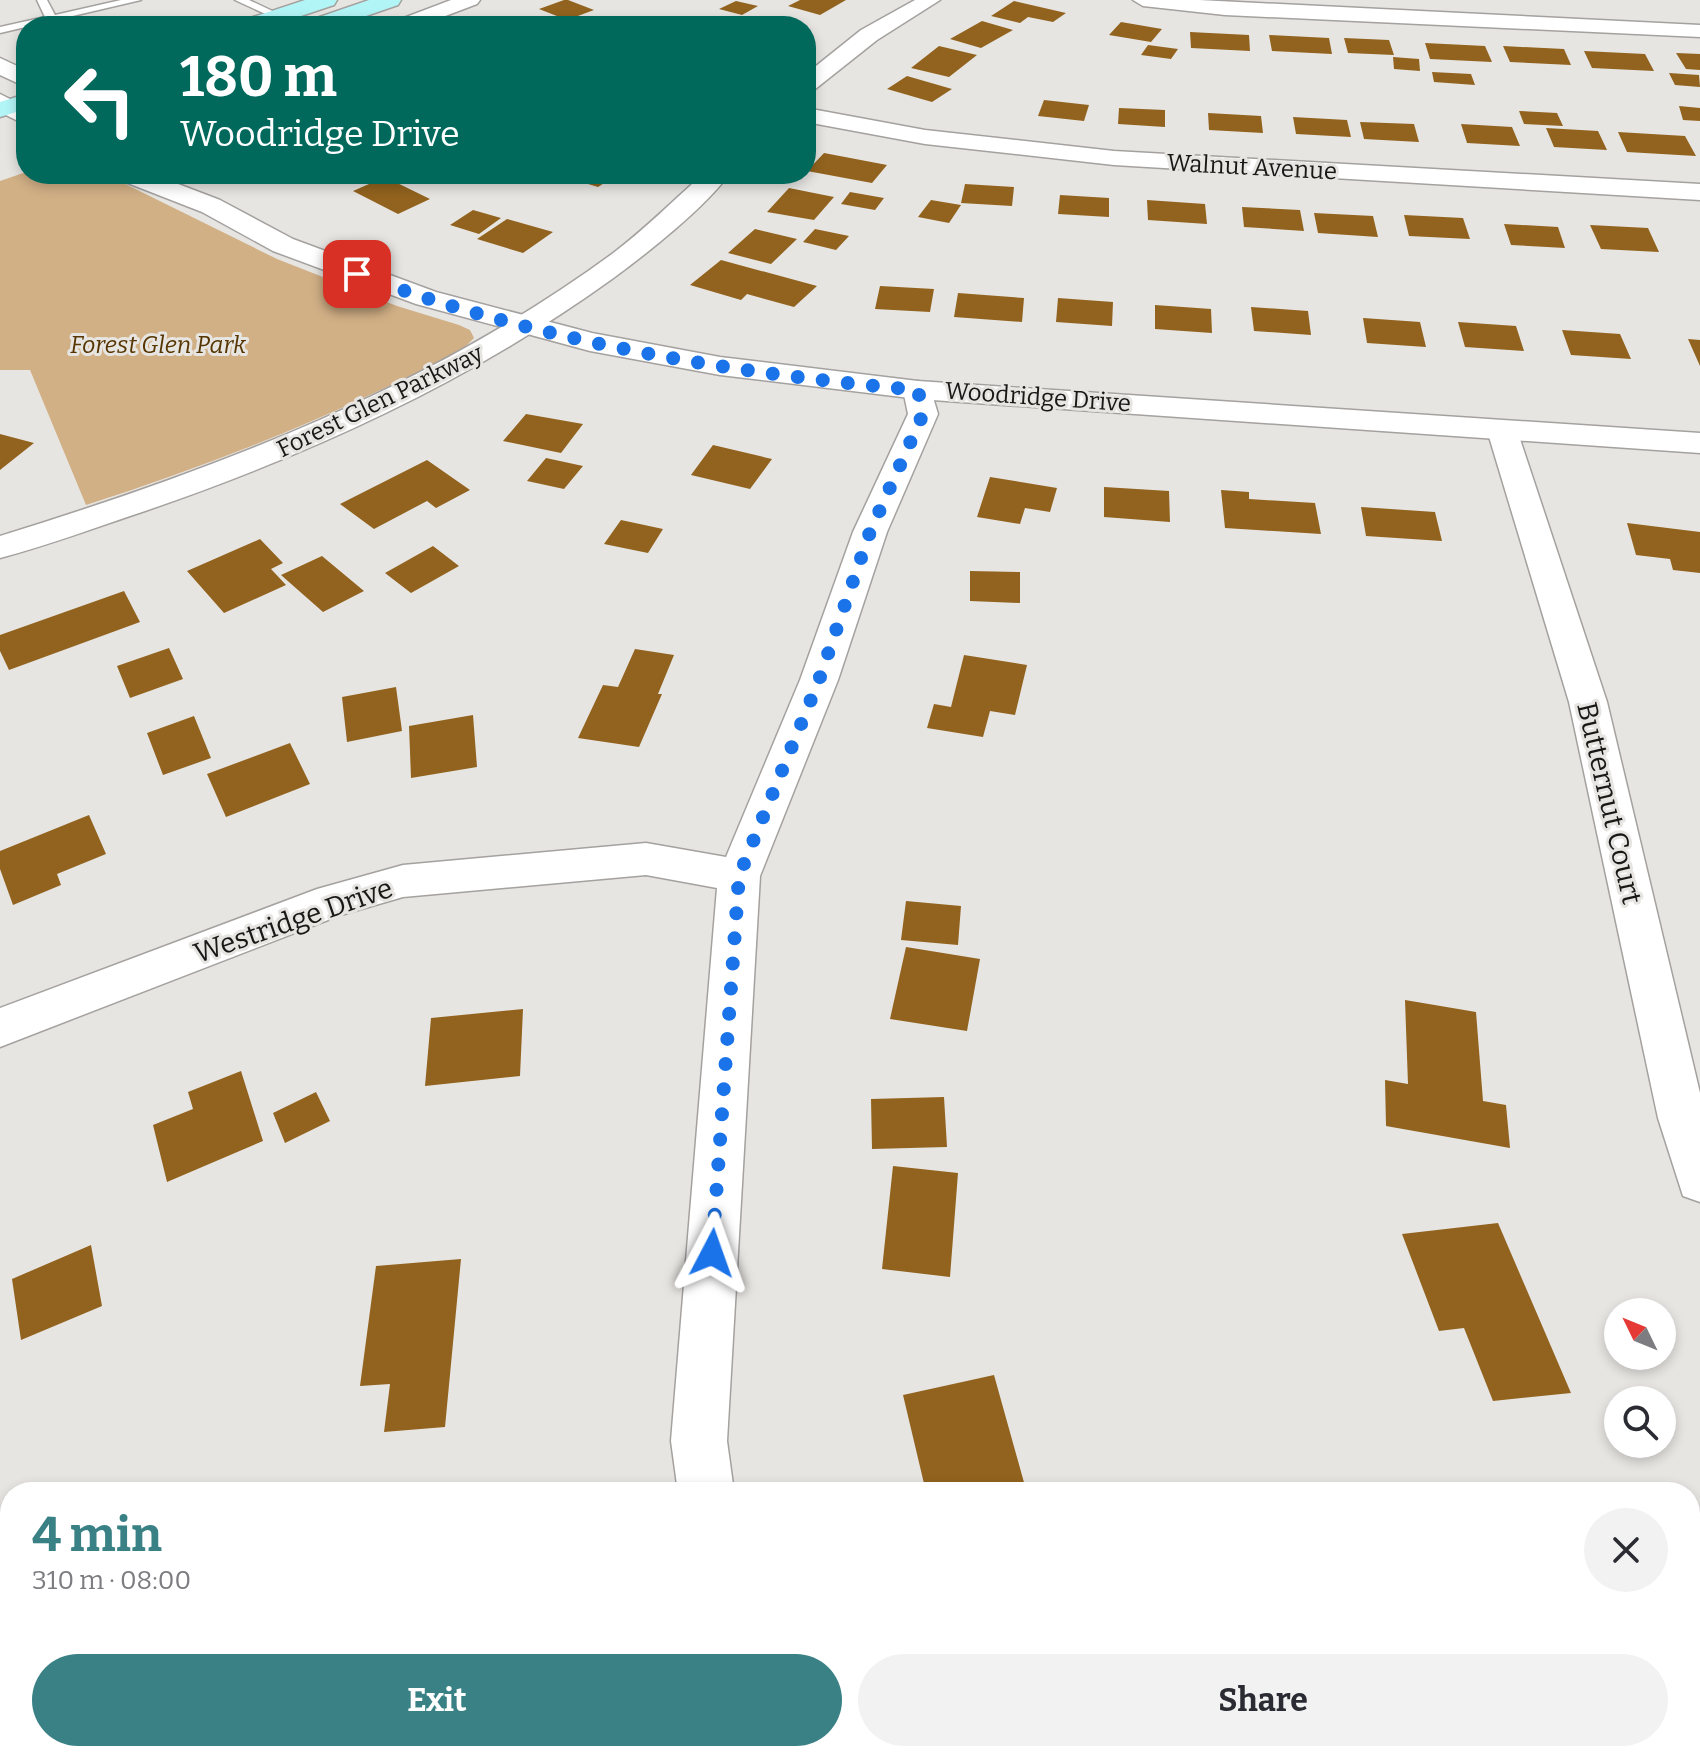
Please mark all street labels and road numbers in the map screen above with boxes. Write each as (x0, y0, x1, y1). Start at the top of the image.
street label: Walnut Avenue (1166, 149, 1338, 185)
street label: Forest Glen Parkway (272, 339, 488, 463)
street label: Woodridge Drive (944, 377, 1132, 417)
street label: Butternut Court (1570, 699, 1649, 907)
street label: Westridge Drive (190, 871, 397, 970)

